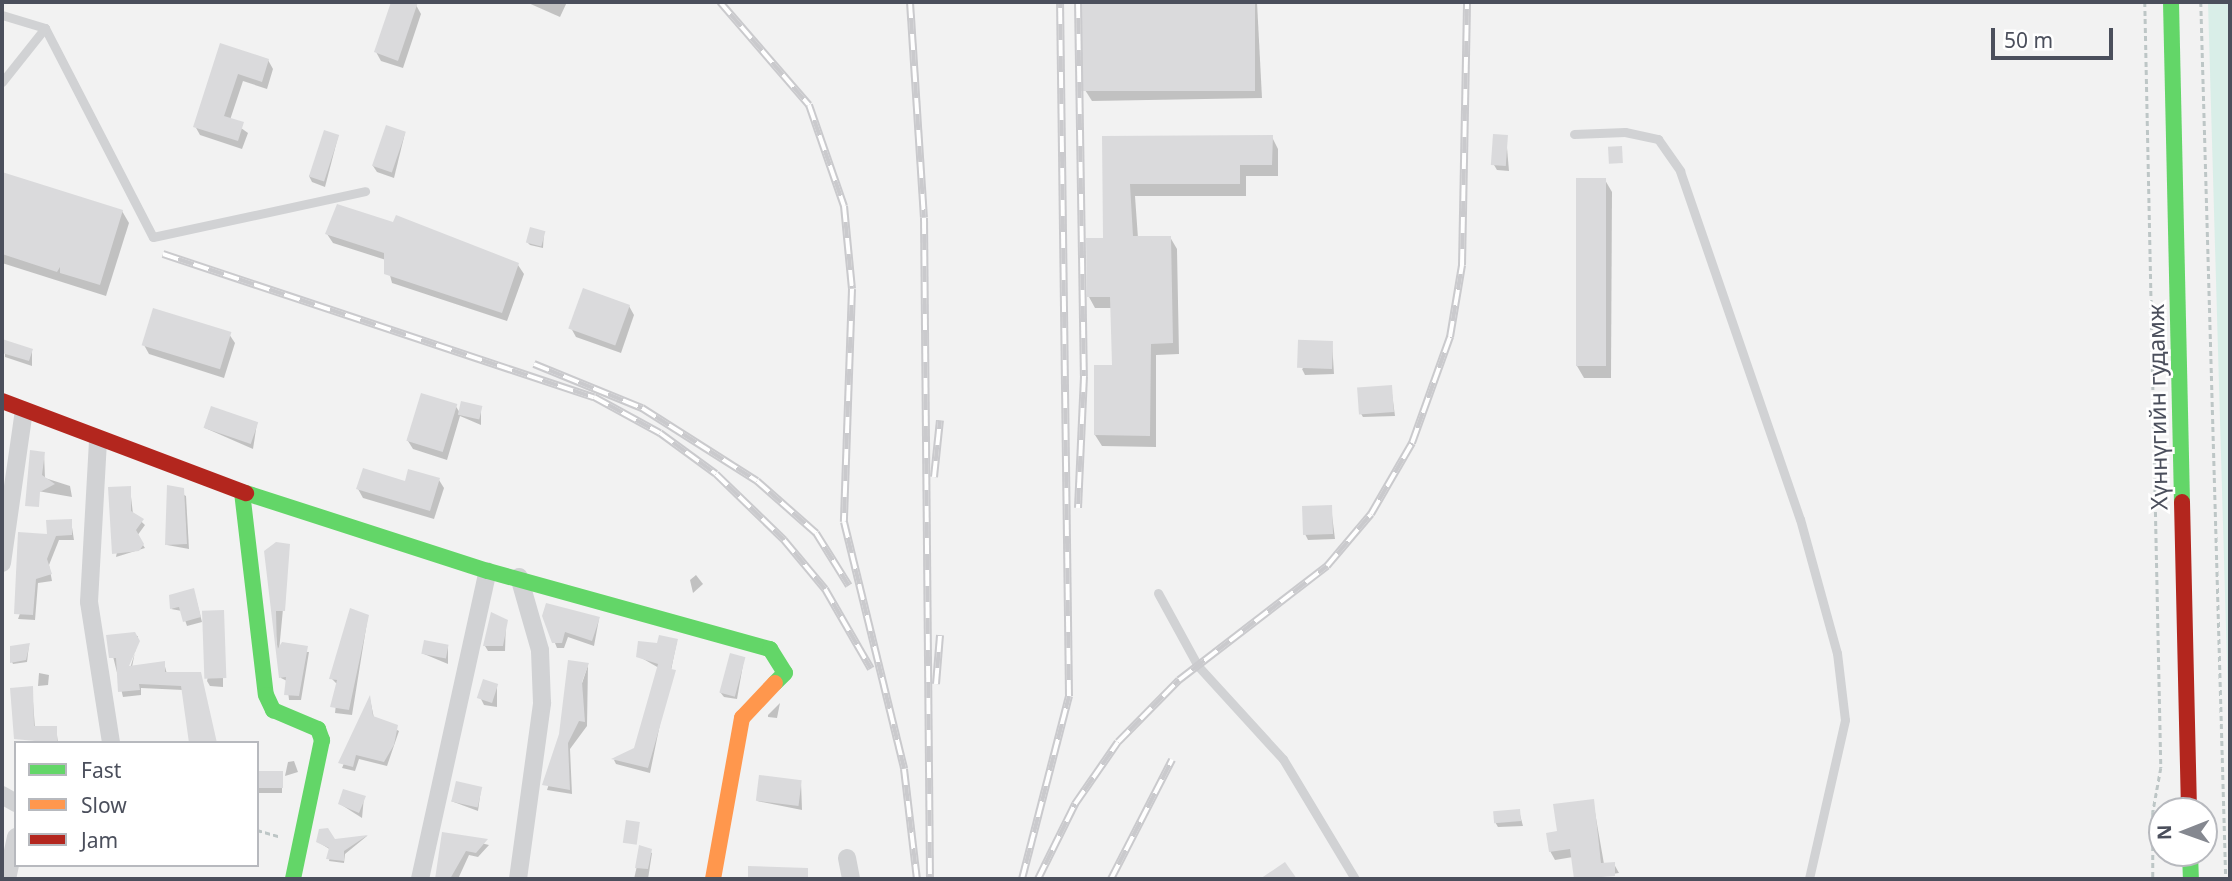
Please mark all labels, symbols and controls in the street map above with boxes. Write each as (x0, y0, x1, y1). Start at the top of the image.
scale bar (1994, 14, 2116, 58)
text: 50 m (2004, 26, 2053, 54)
street label: Хүннүгийн гудамж (2141, 304, 2173, 510)
legend (14, 741, 259, 867)
text: Fast (81, 756, 121, 784)
text: Slow (81, 791, 127, 819)
north arrow (2148, 797, 2218, 867)
text: N (2151, 824, 2177, 840)
text: Jam (81, 826, 118, 854)

